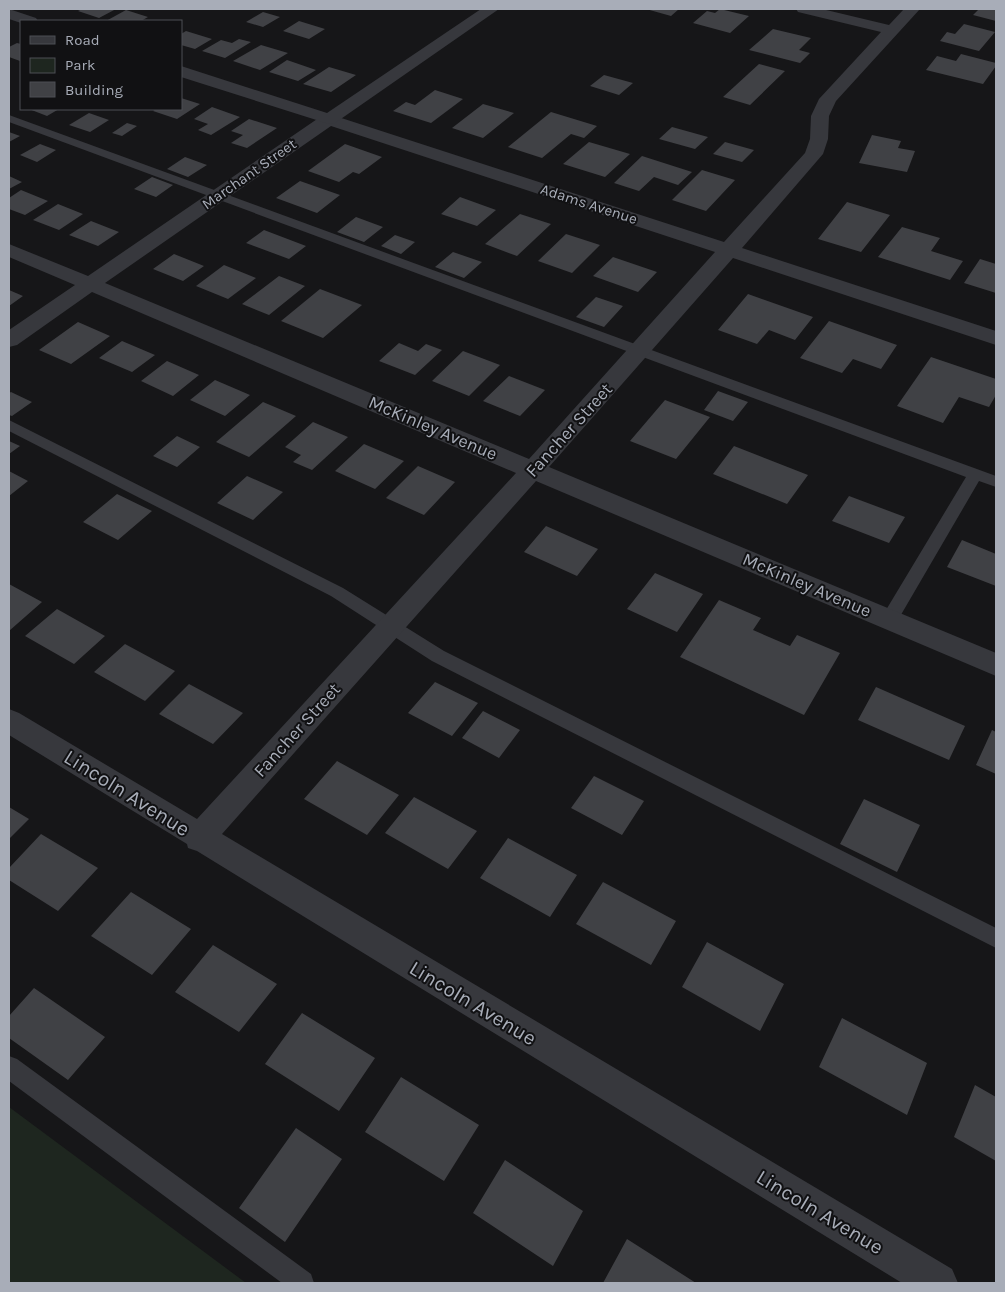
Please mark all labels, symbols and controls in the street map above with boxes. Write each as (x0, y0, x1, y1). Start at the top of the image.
legend (20, 20, 182, 110)
text: Road (65, 31, 100, 49)
text: Park (65, 56, 95, 74)
text: Building (65, 81, 123, 99)
street label: Marchant Street (198, 135, 300, 213)
street label: Adams Avenue (538, 180, 640, 228)
street label: Fancher Street (521, 378, 617, 482)
street label: McKinley Avenue (365, 391, 501, 465)
street label: McKinley Avenue (739, 548, 875, 622)
street label: Fancher Street (249, 678, 345, 782)
street label: Lincoln Avenue (60, 745, 194, 841)
street label: Lincoln Avenue (405, 956, 541, 1050)
street label: Lincoln Avenue (752, 1165, 888, 1259)

